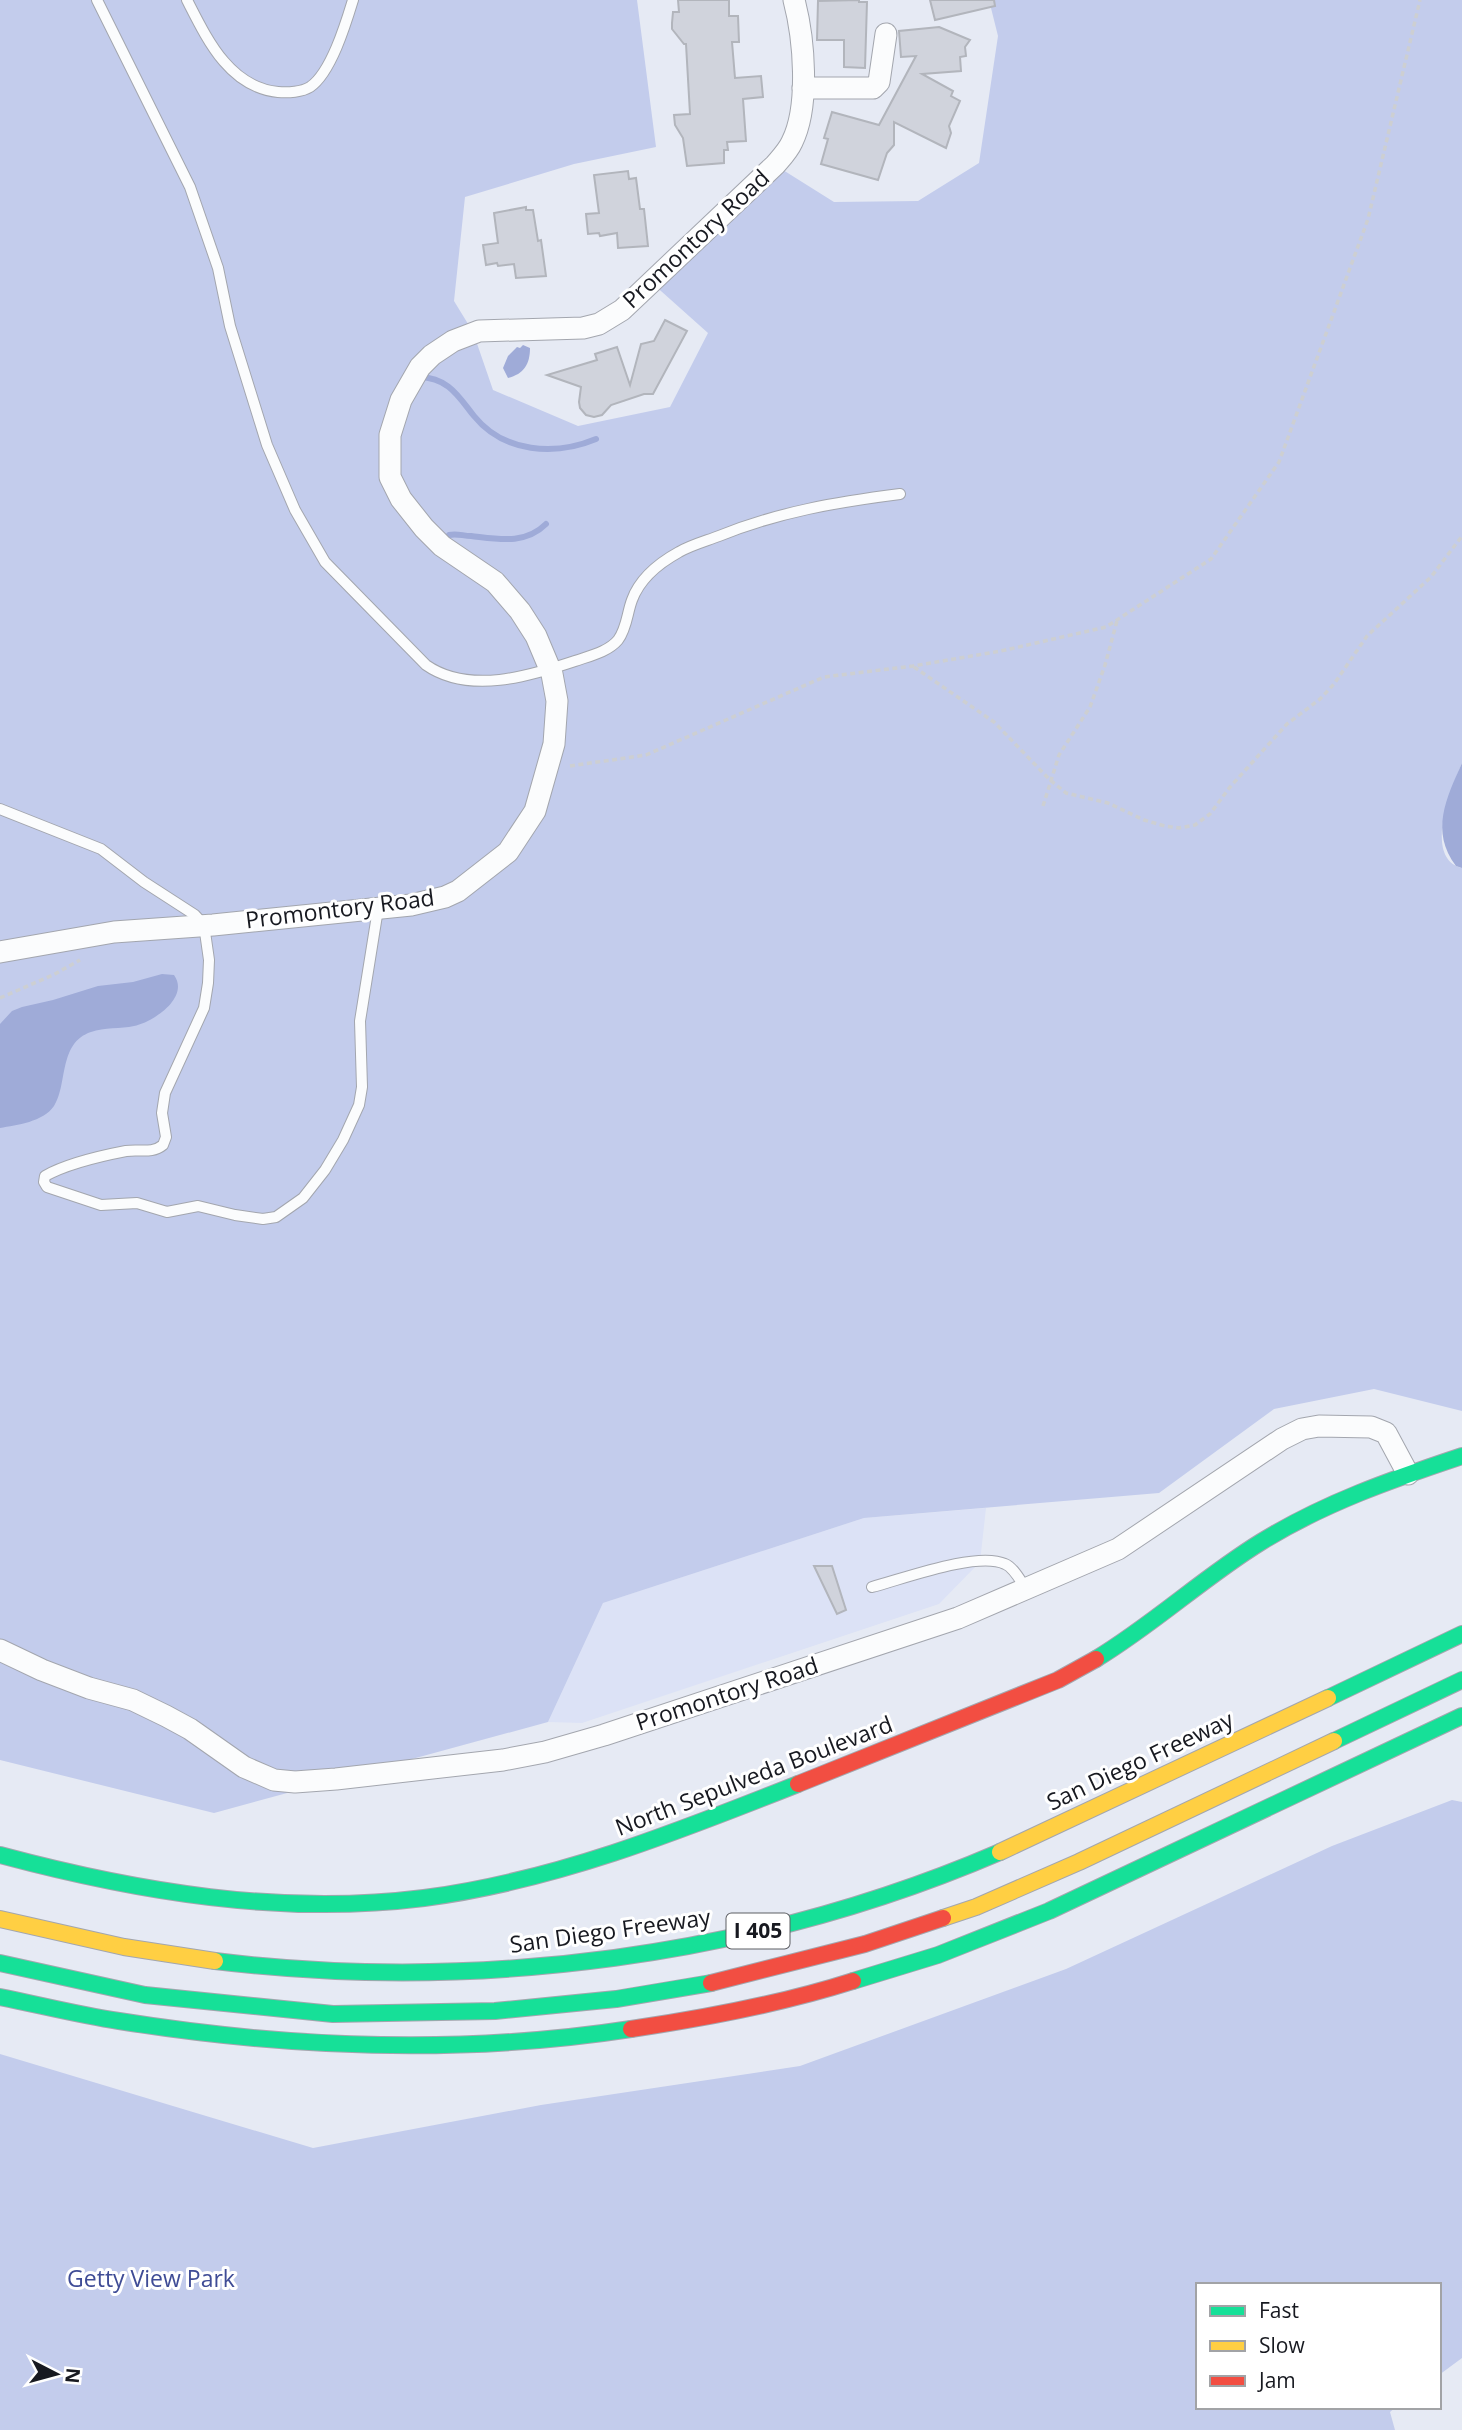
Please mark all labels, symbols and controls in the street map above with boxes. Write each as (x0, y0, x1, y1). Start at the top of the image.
street label: Promontory Road (615, 162, 776, 315)
street label: Promontory Road (244, 881, 436, 935)
street label: Promontory Road (631, 1648, 822, 1738)
street label: San Diego Freeway (1041, 1703, 1238, 1817)
street label: North Sepulveda Boulevard (610, 1707, 897, 1843)
street label: San Diego Freeway (507, 1900, 713, 1960)
road number: I 405 (726, 1913, 790, 1948)
park label: Getty View Park (67, 2262, 235, 2294)
legend (1196, 2283, 1441, 2409)
text: Fast (1259, 2296, 1299, 2324)
text: Slow (1259, 2331, 1305, 2359)
north arrow (21, 2339, 91, 2409)
text: Jam (1257, 2366, 1296, 2394)
text: N (59, 2367, 87, 2385)

